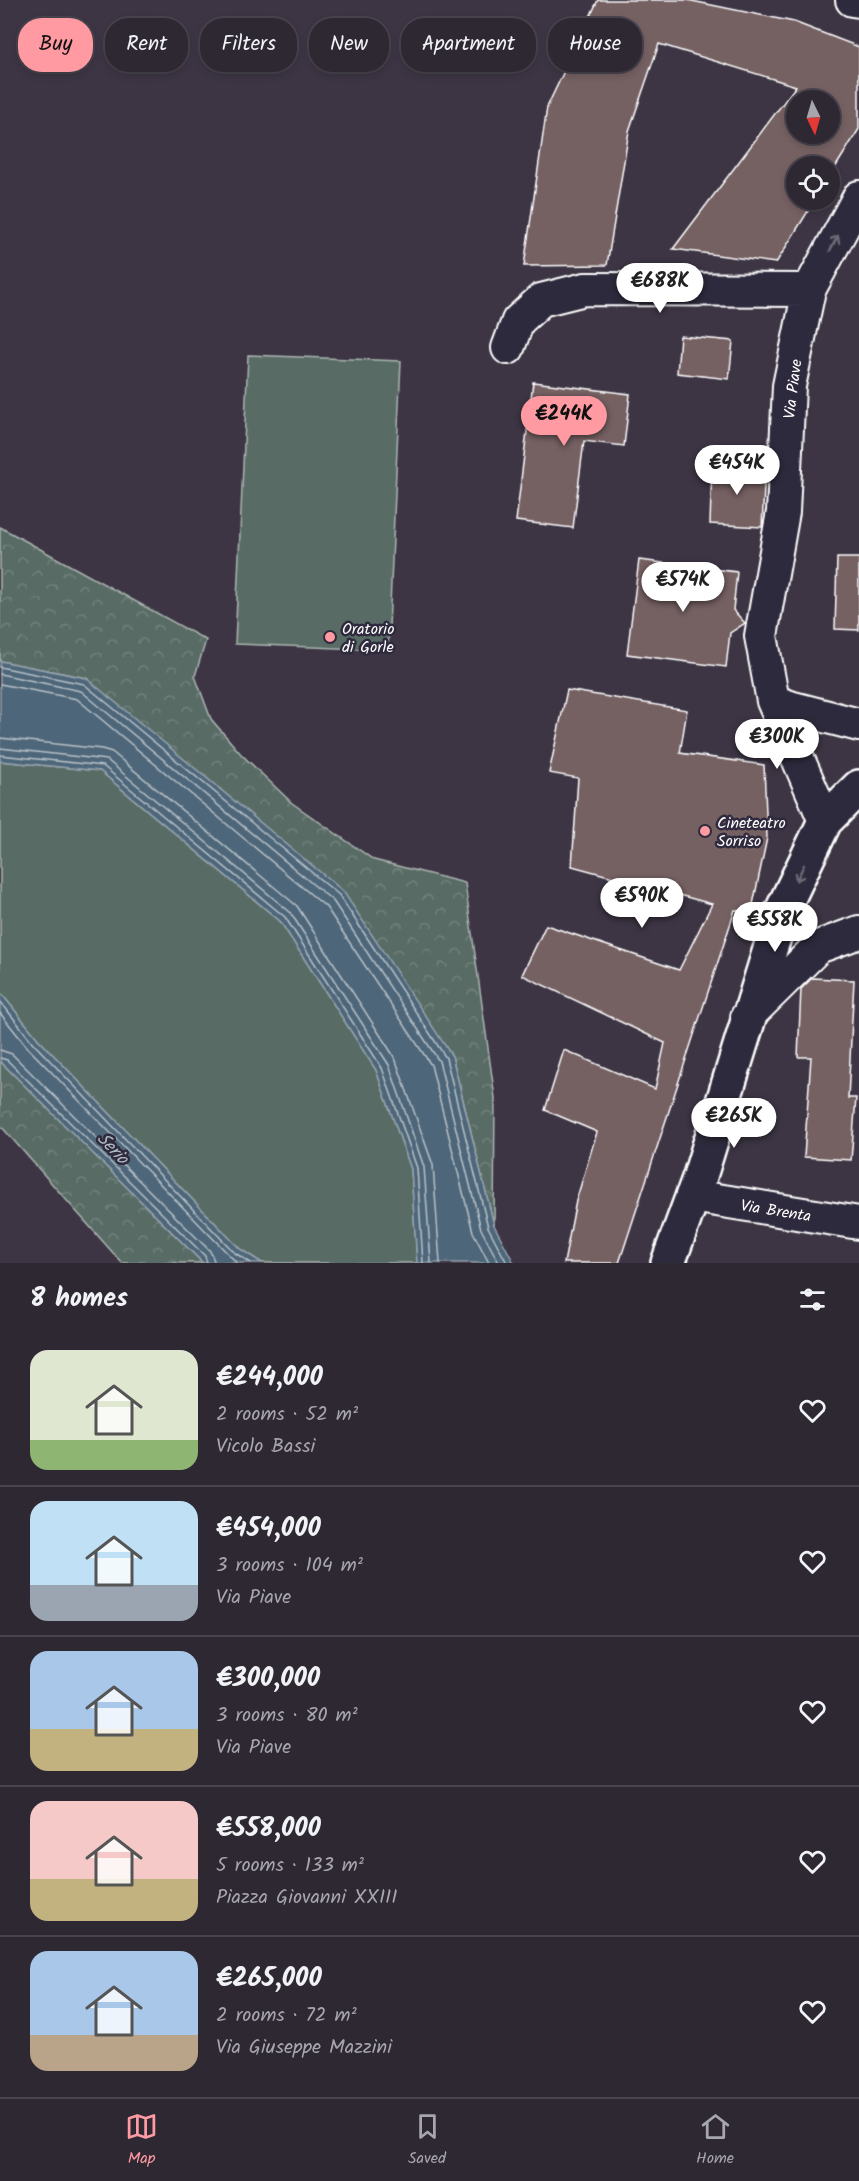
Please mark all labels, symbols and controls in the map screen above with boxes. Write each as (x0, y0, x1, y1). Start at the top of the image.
chip: Buy (18, 18, 93, 72)
chip: Rent (105, 18, 188, 72)
chip: Filters (200, 18, 297, 72)
chip: New (309, 18, 389, 72)
chip: Apartment (401, 18, 536, 72)
chip: House (548, 18, 642, 72)
north arrow (786, 90, 840, 144)
map controls (786, 90, 840, 210)
button: locate (786, 156, 840, 210)
one-way arrow (829, 235, 840, 253)
pin: €688K (618, 263, 702, 314)
text: €688K (630, 266, 690, 298)
street label: Via Piave (777, 358, 810, 421)
pin: €244K (522, 396, 606, 447)
text: €244K (535, 399, 593, 431)
pin: €454K (695, 445, 779, 496)
text: €454K (709, 448, 765, 480)
pin: €574K (641, 562, 725, 613)
text: €574K (655, 565, 711, 597)
place label: Oratorio di Gorle (342, 617, 394, 660)
marker: Oratorio di Gorle (323, 630, 337, 644)
pin: €300K (735, 719, 819, 770)
text: €300K (749, 722, 805, 754)
place label: Cineteatro Sorriso (717, 811, 786, 854)
marker: Cineteatro Sorriso (698, 824, 712, 838)
one-way arrow (793, 864, 805, 882)
pin: €590K (600, 878, 684, 929)
text: €590K (614, 881, 670, 913)
pin: €558K (733, 902, 817, 953)
text: €558K (747, 905, 803, 937)
pin: €265K (692, 1098, 776, 1149)
text: €265K (705, 1101, 763, 1133)
water label: Serio (89, 1126, 136, 1173)
street label: Via Brenta (739, 1194, 813, 1229)
text: 8 homes (30, 1278, 128, 1320)
icon: filters (796, 1283, 829, 1316)
text: €244,000 (216, 1357, 323, 1399)
icon: home (78, 1374, 150, 1446)
icon: heart (796, 1394, 829, 1427)
text: 2 rooms · 52 m² (216, 1399, 358, 1431)
text: Vicolo Bassi (216, 1431, 315, 1463)
text: €454,000 (216, 1508, 321, 1550)
icon: home (78, 1525, 150, 1597)
icon: heart (796, 1545, 829, 1578)
text: 3 rooms · 104 m² (216, 1550, 363, 1582)
text: Via Piave (216, 1582, 291, 1614)
text: €300,000 (216, 1658, 320, 1700)
icon: home (78, 1675, 150, 1747)
icon: heart (796, 1695, 829, 1728)
text: 3 rooms · 80 m² (216, 1700, 358, 1732)
text: Via Piave (216, 1732, 291, 1764)
text: €558,000 (216, 1808, 321, 1850)
icon: home (78, 1825, 150, 1897)
icon: heart (796, 1845, 829, 1878)
text: 5 rooms · 133 m² (216, 1850, 364, 1882)
text: Piazza Giovanni XXIII (216, 1882, 398, 1914)
text: €265,000 (216, 1958, 322, 2000)
icon: home (78, 1975, 150, 2047)
icon: heart (796, 1995, 829, 2028)
text: 2 rooms · 72 m² (216, 2000, 357, 2032)
text: Via Giuseppe Mazzini (216, 2032, 392, 2064)
tab: Map (125, 2110, 158, 2171)
tab: Saved (408, 2110, 446, 2171)
tab: Home (696, 2110, 734, 2171)

